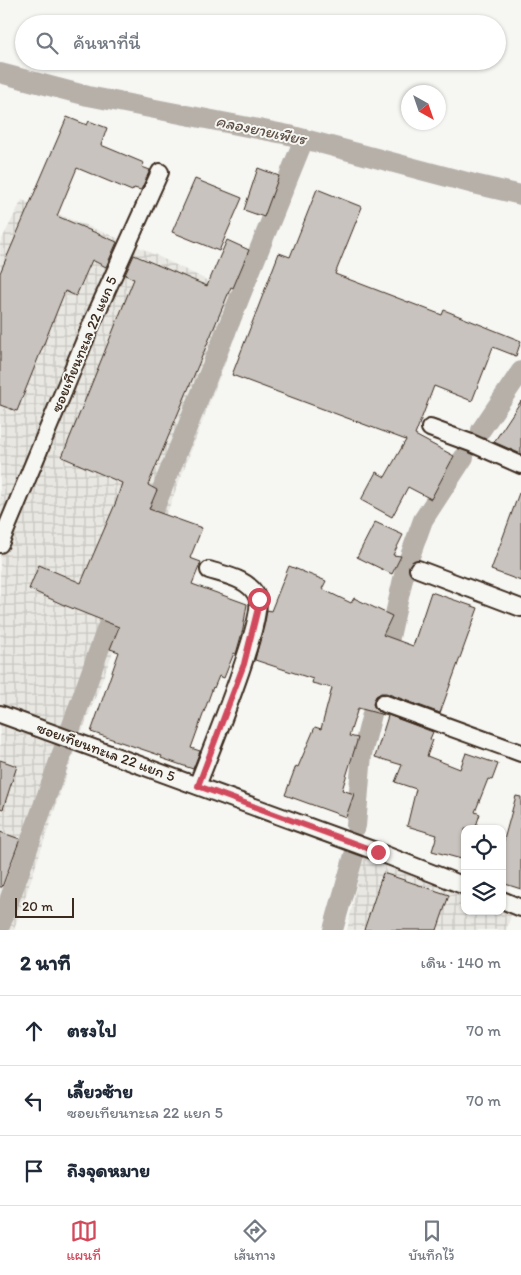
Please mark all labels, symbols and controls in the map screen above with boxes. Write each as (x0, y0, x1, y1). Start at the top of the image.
search box (15, 15, 506, 70)
icon: search (33, 29, 61, 57)
text: ค้นหาที่นี่ (73, 31, 141, 54)
north arrow (401, 85, 446, 130)
water label: คลองยายเพียร (214, 111, 309, 149)
street label: ซอยเทียนทะเล 22 แยก 5 (47, 273, 121, 415)
route start (248, 588, 271, 611)
street label: ซอยเทียนทะเล 22 แยก 5 (34, 719, 178, 785)
map controls (461, 825, 506, 915)
button: locate (461, 825, 506, 870)
route end (367, 841, 390, 864)
button: layers (461, 870, 506, 915)
scale bar (15, 895, 74, 918)
text: 20 m (22, 898, 53, 915)
text: 2 นาที (20, 950, 71, 975)
text: เดิน · 140 m (421, 953, 501, 972)
icon: ahead (20, 1017, 48, 1045)
text: ตรงไป (67, 1019, 117, 1042)
text: 70 m (466, 1021, 501, 1040)
text: เลี้ยวซ้าย (67, 1080, 133, 1103)
icon: left (20, 1087, 48, 1115)
text: 70 m (466, 1091, 501, 1110)
text: ซอยเทียนทะเล 22 แยก 5 (67, 1103, 223, 1122)
icon: arrive (20, 1157, 48, 1185)
text: ถึงจุดหมาย (67, 1159, 150, 1182)
tab: แผนที่ (66, 1217, 101, 1264)
tab: เส้นทาง (234, 1217, 276, 1264)
tab: บันทึกไว้ (409, 1217, 455, 1264)

